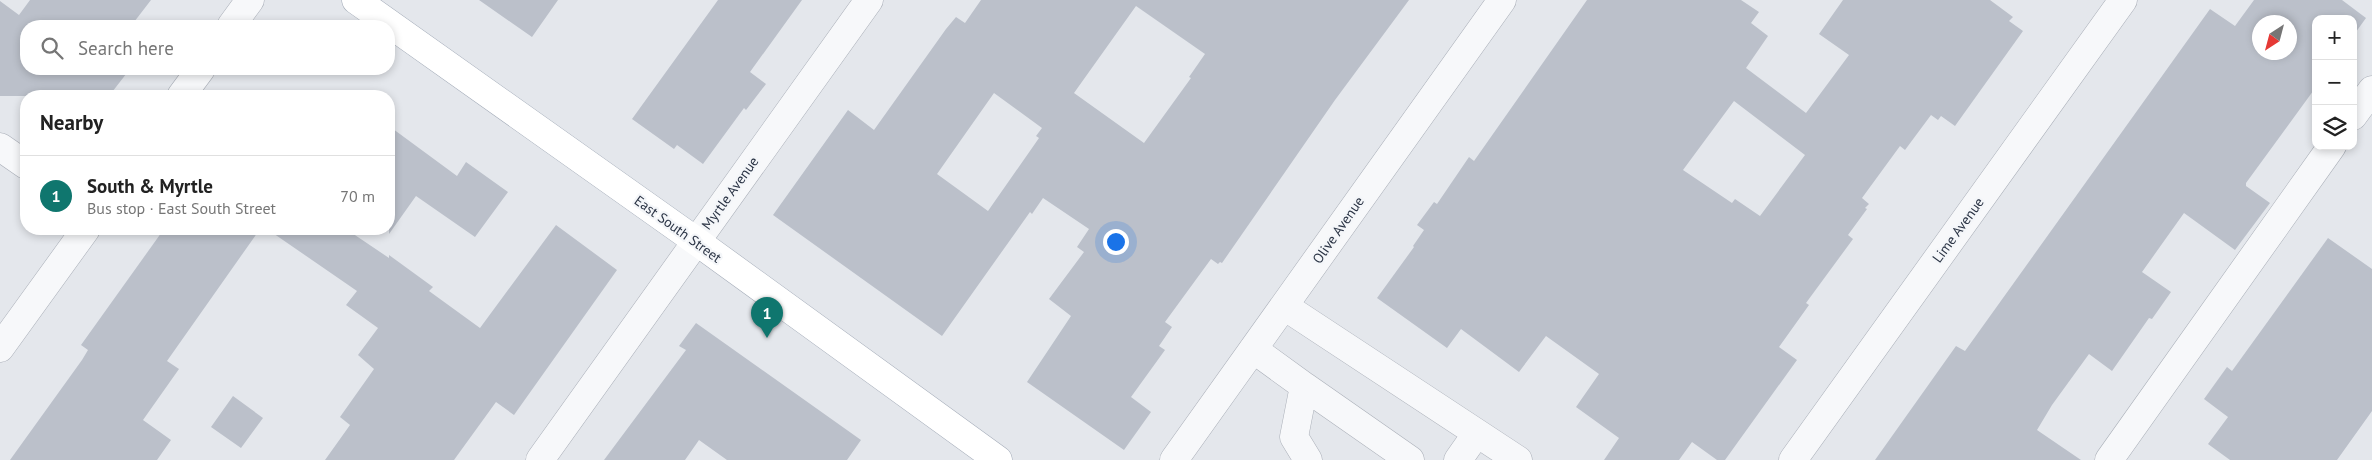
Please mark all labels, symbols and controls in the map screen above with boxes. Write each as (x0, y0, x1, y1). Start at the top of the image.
north arrow (2252, 15, 2297, 60)
map controls (2312, 15, 2357, 150)
button: + (2312, 15, 2357, 60)
search box (20, 20, 395, 75)
icon: search (38, 34, 66, 62)
text: Search here (78, 36, 174, 60)
button: − (2312, 60, 2357, 105)
button: layers (2312, 105, 2357, 150)
text: Nearby (40, 109, 103, 136)
street label: Myrtle Avenue (698, 153, 762, 233)
text: South & Myrtle (87, 174, 213, 198)
text: 1 (51, 186, 61, 206)
text: 70 m (340, 186, 375, 206)
street label: East South Street (631, 191, 725, 267)
street label: Olive Avenue (1308, 193, 1368, 267)
street label: Lime Avenue (1928, 194, 1988, 266)
text: Bus stop · East South Street (87, 198, 276, 218)
your location (1103, 229, 1129, 255)
pin: 1 (751, 297, 783, 338)

